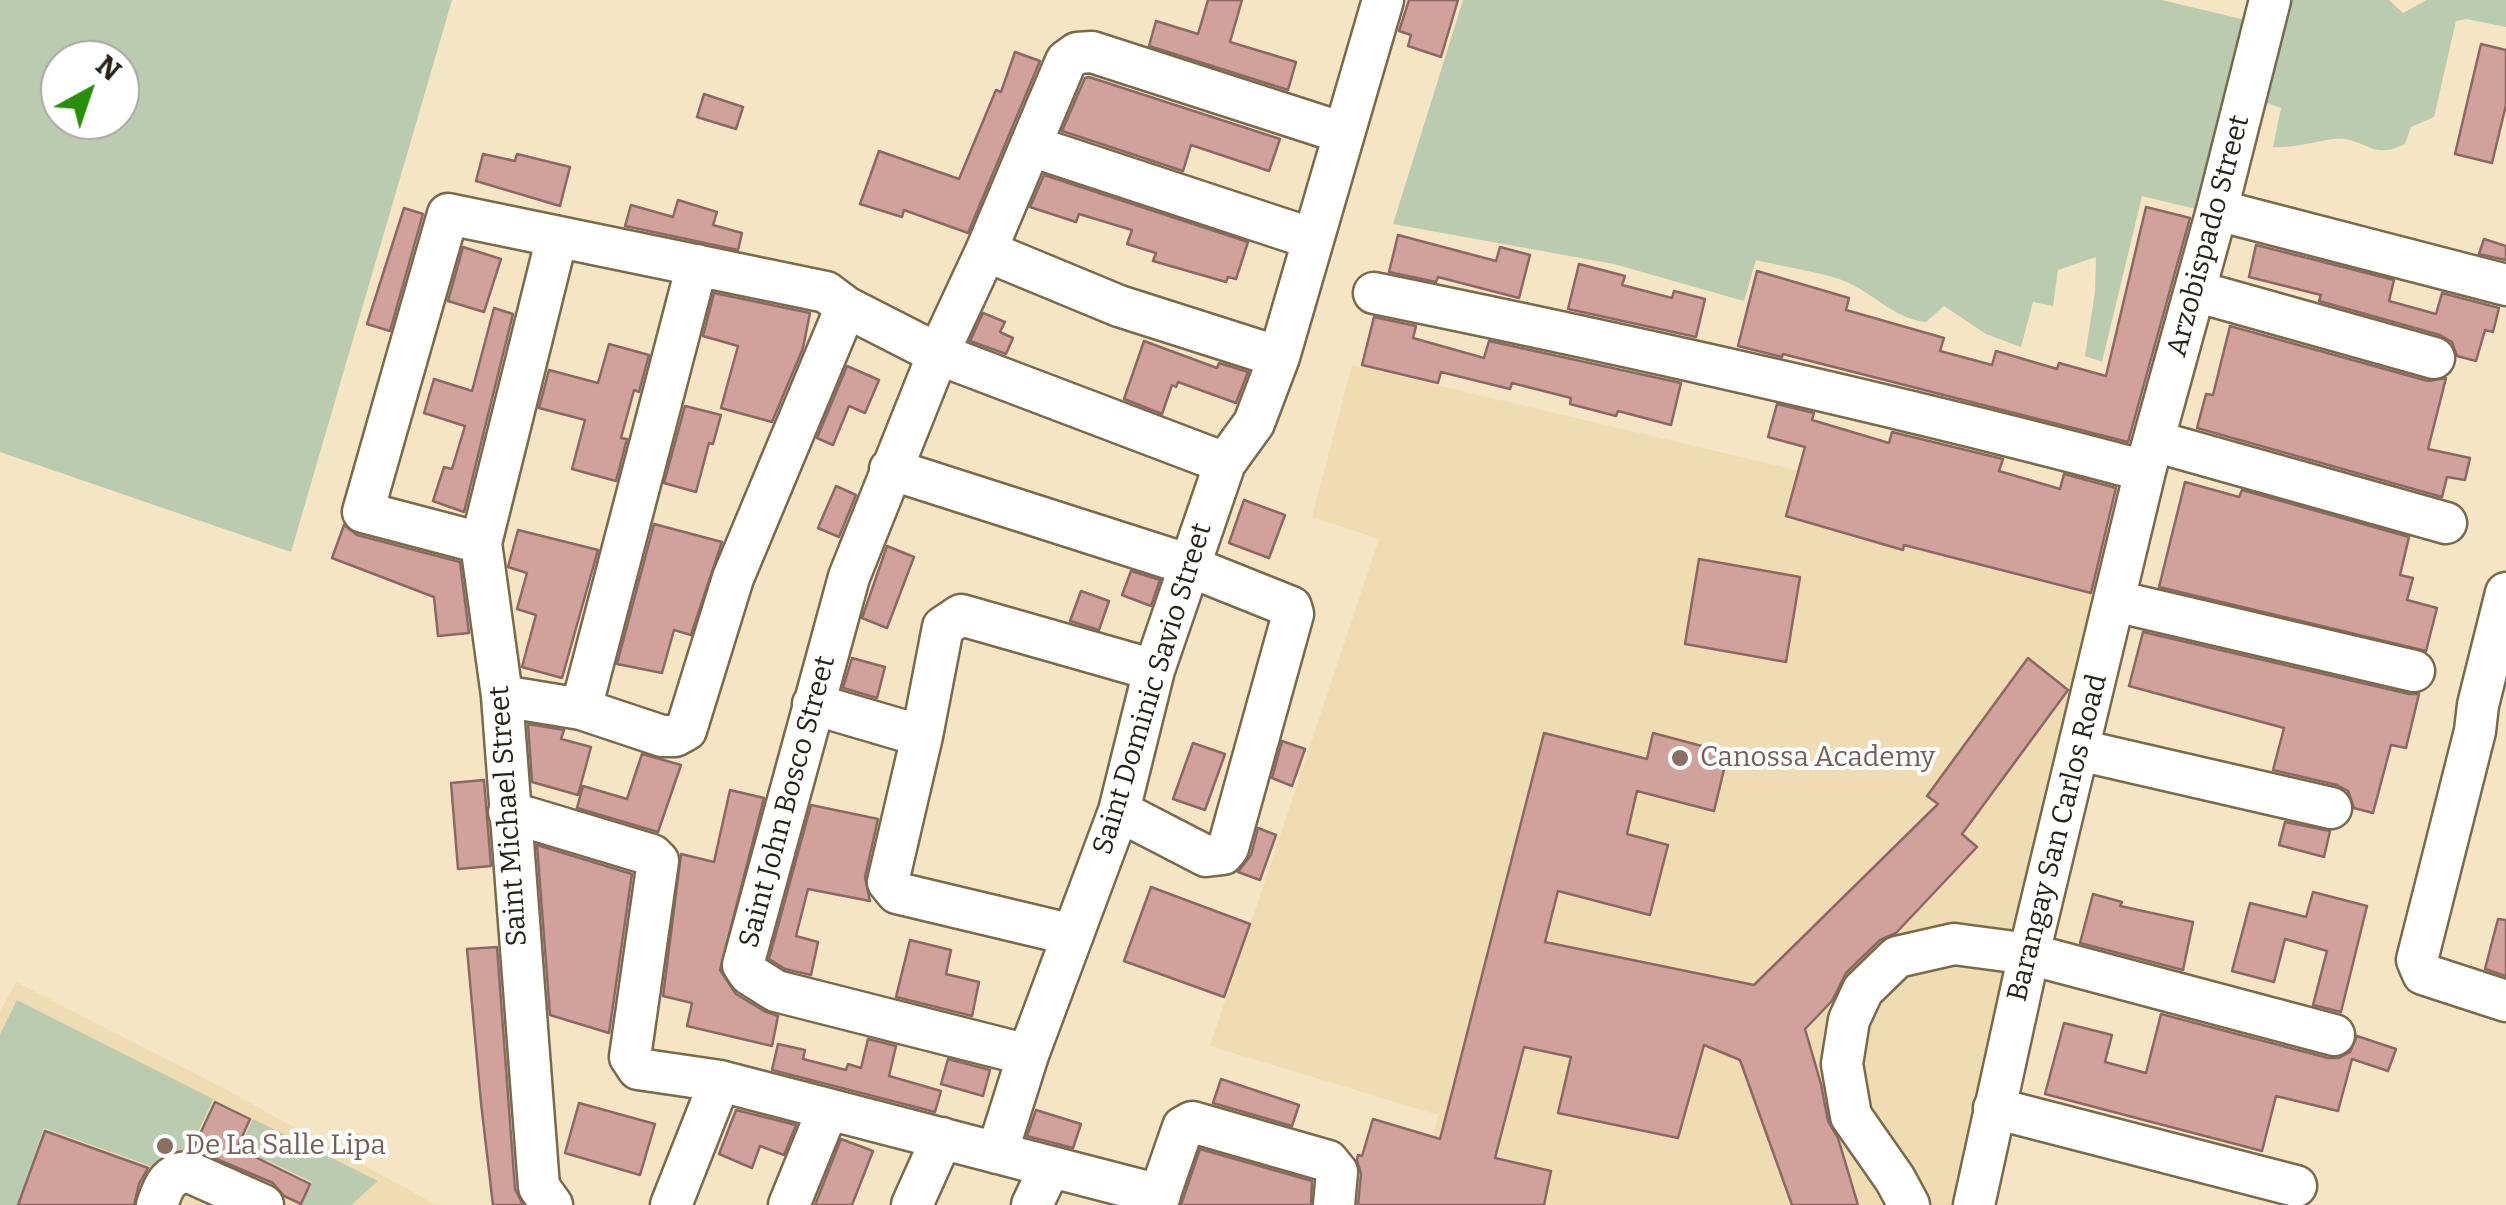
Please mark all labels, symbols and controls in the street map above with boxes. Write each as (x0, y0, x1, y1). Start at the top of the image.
north arrow (40, 40, 140, 140)
text: N (89, 49, 127, 88)
street label: Arzobispado Street (2161, 112, 2257, 360)
street label: Saint Dominic Savio Street (1087, 519, 1219, 859)
street label: Saint John Bosco Street (733, 652, 843, 952)
street label: Barangay San Carlos Road (2001, 671, 2115, 1005)
street label: Saint Michael Street (483, 685, 535, 947)
place label: Canossa Academy (1700, 741, 1935, 775)
marker: Canossa Academy (1669, 747, 1691, 769)
place label: De La Salle Lipa (185, 1129, 386, 1163)
marker: De La Salle Lipa (154, 1135, 176, 1157)

